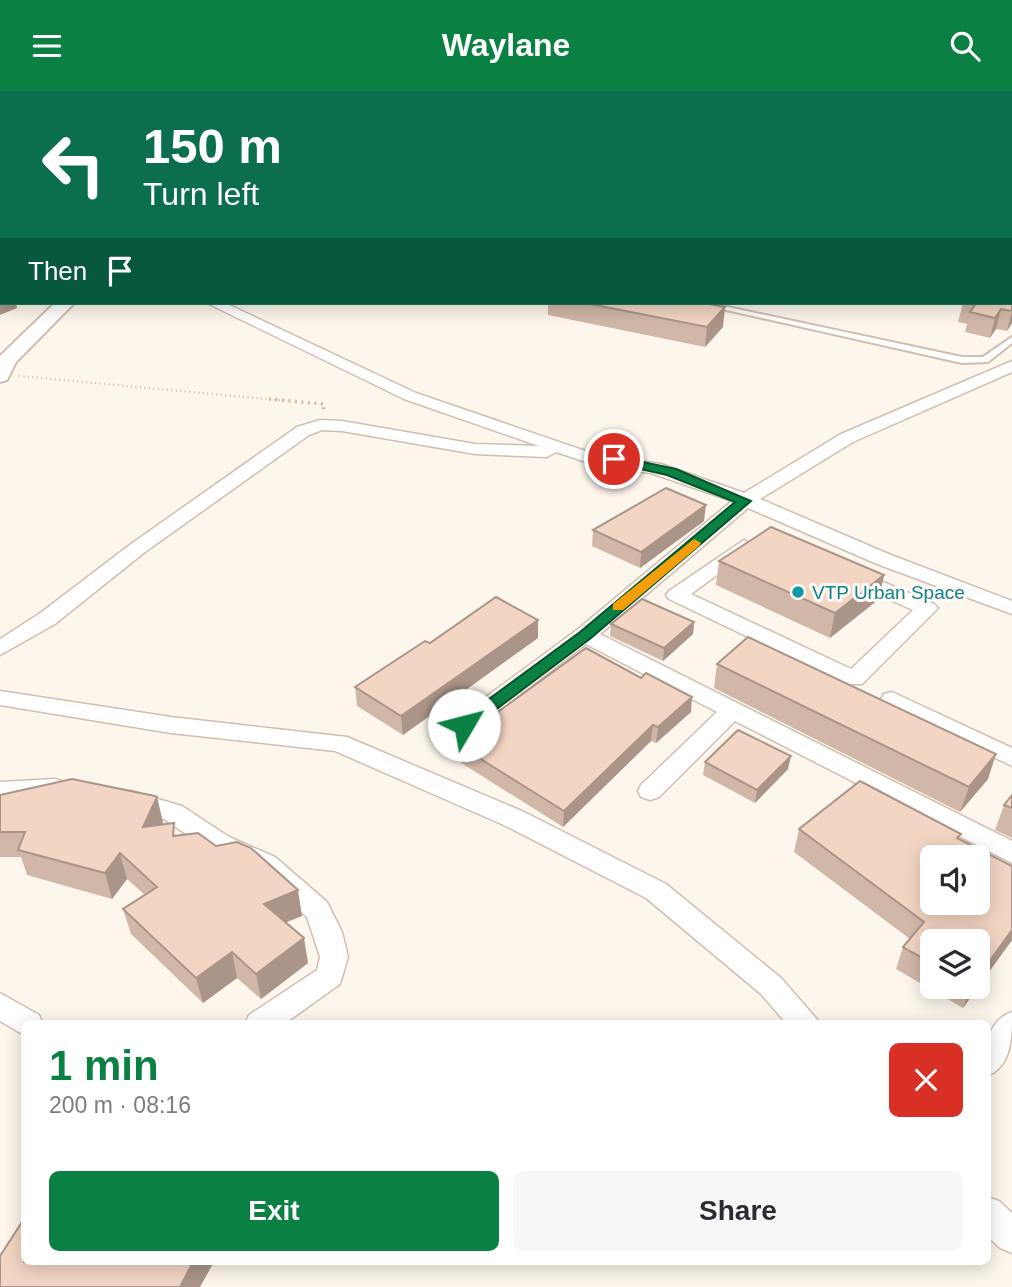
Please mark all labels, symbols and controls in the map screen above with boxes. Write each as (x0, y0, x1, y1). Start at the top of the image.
icon: menu (28, 27, 66, 65)
text: Waylane (442, 27, 570, 63)
icon: search (946, 27, 984, 65)
icon: left (28, 119, 119, 210)
text: 150 m (143, 119, 282, 173)
text: Turn left (143, 176, 259, 212)
icon: arrive (101, 252, 139, 290)
text: Then (28, 256, 87, 286)
pin (584, 429, 644, 489)
icon: arrive (595, 440, 633, 478)
place label: VTP Urban Space (812, 582, 965, 603)
marker: VTP Urban Space (790, 584, 806, 600)
position arrow (427, 688, 501, 762)
map controls (920, 845, 990, 999)
button: sound (920, 845, 990, 915)
button: layers (920, 929, 990, 999)
text: 1 min (49, 1042, 159, 1089)
button: close (889, 1043, 963, 1117)
text: 200 m · 08:16 (49, 1092, 191, 1118)
button: Exit (49, 1171, 499, 1251)
button: Share (513, 1171, 963, 1251)

